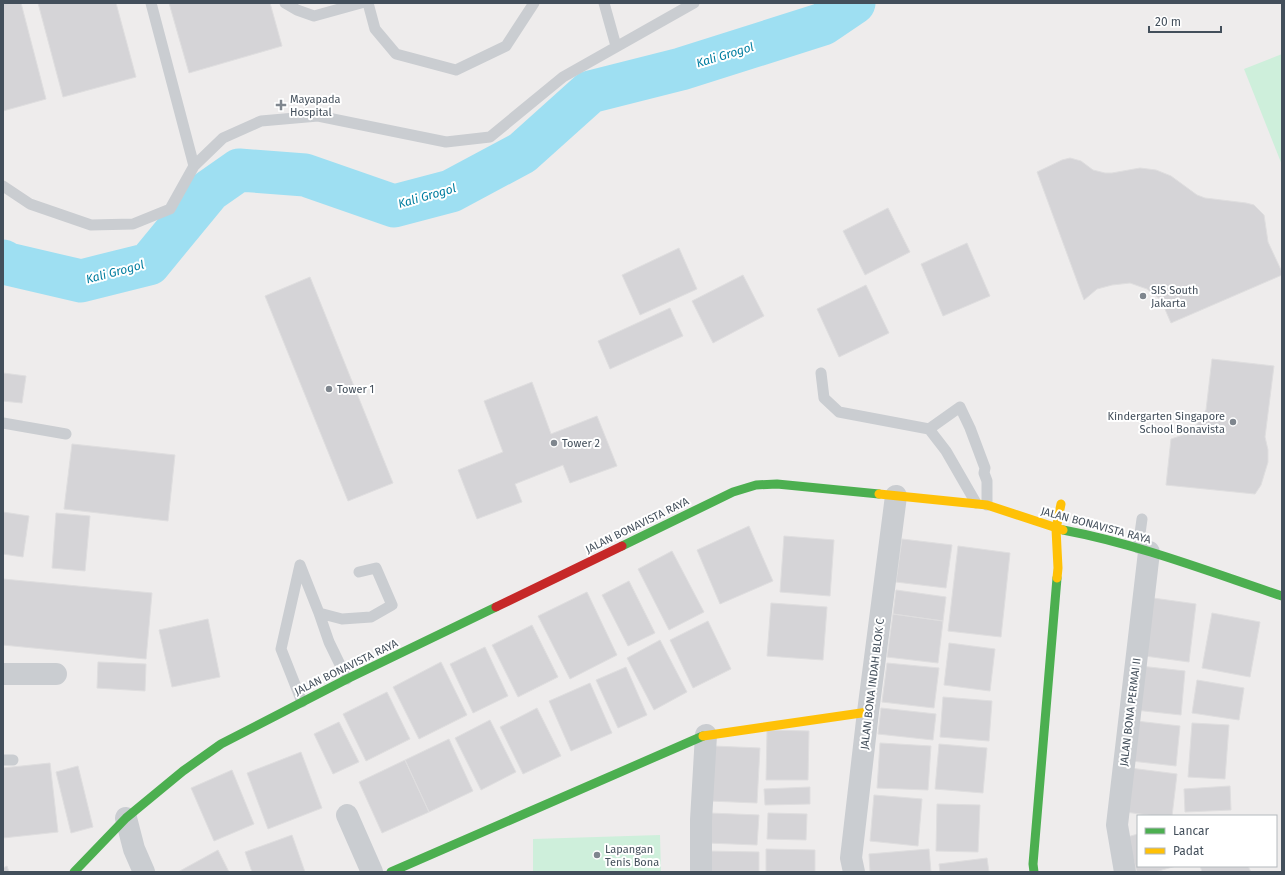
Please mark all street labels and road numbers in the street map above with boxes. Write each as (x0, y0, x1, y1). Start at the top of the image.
street label: JALAN BONAVISTA RAYA (583, 494, 692, 556)
street label: JALAN BONAVISTA RAYA (1039, 505, 1153, 547)
street label: JALAN BONA INDAH BLOK C (858, 618, 887, 750)
street label: JALAN BONAVISTA RAYA (292, 636, 401, 698)
street label: JALAN BONA PERMAI II (1117, 657, 1144, 767)

